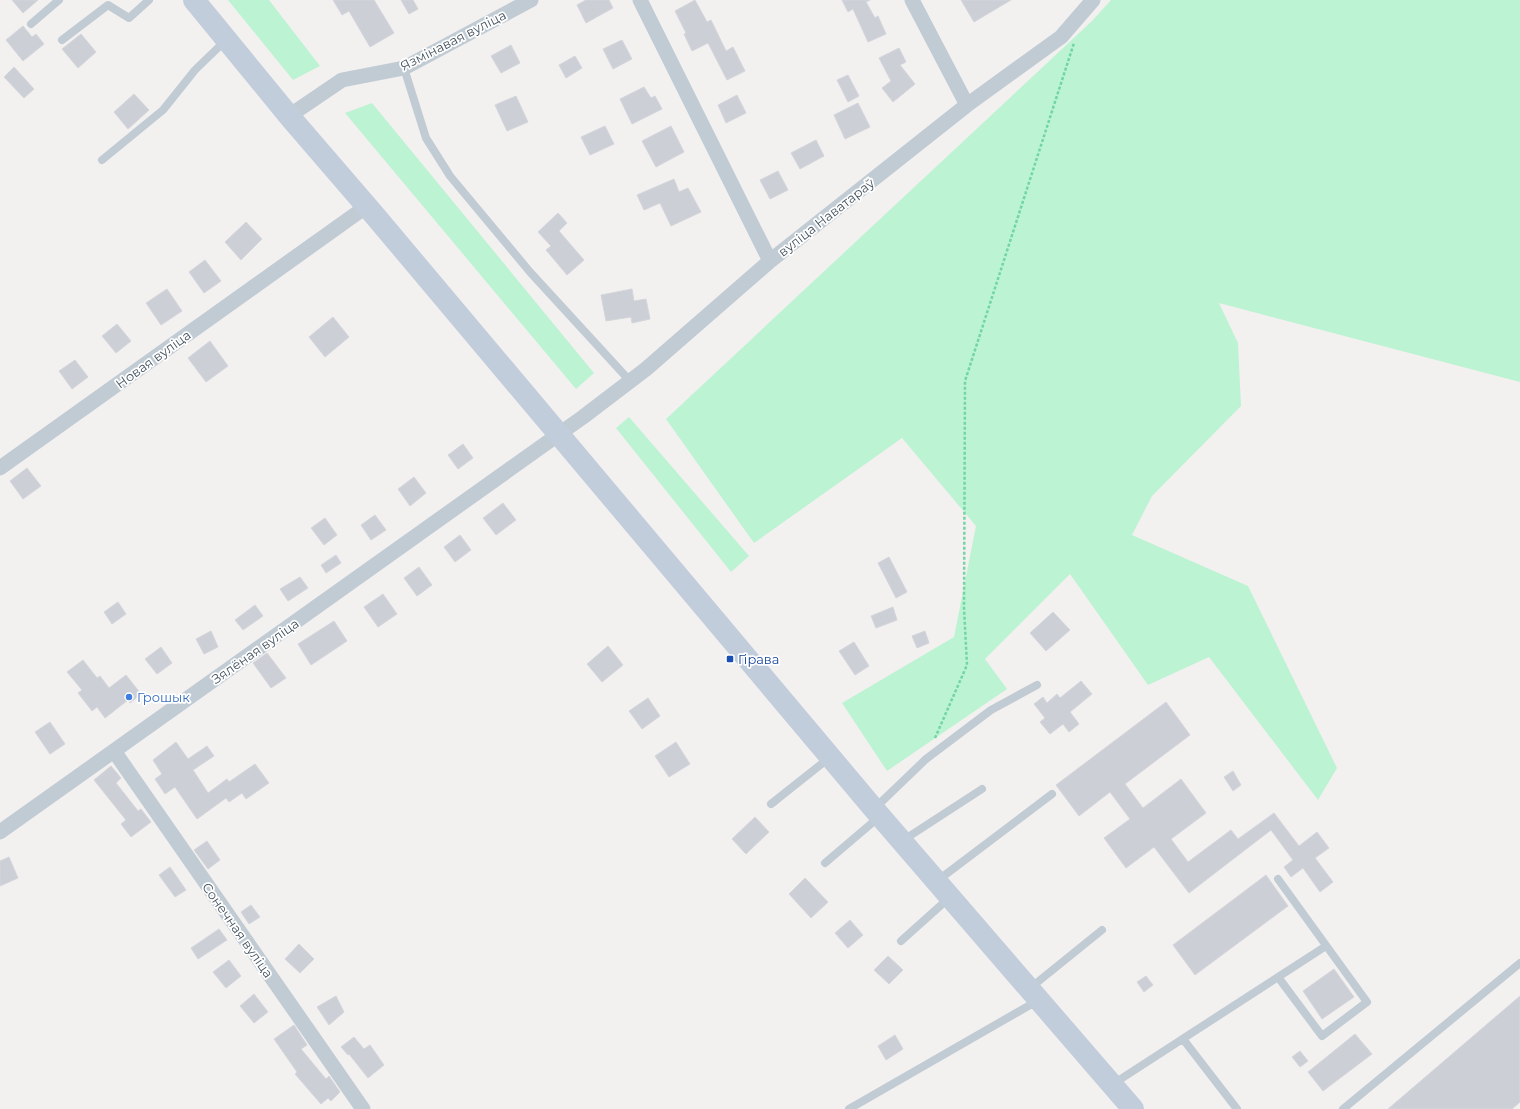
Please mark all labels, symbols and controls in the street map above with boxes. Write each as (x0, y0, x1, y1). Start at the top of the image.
street label: Язмінавая вуліца (397, 6, 509, 74)
street label: вуліца Наватараў (775, 174, 878, 260)
street label: Новая вуліца (112, 326, 194, 392)
street label: Зялёная вуліца (208, 615, 302, 687)
place label: Гірава (738, 651, 779, 667)
marker: Гірава (725, 654, 735, 664)
place label: Грошык (137, 689, 190, 705)
marker: Грошык (124, 692, 134, 702)
street label: Сонечная вуліца (199, 879, 277, 981)

